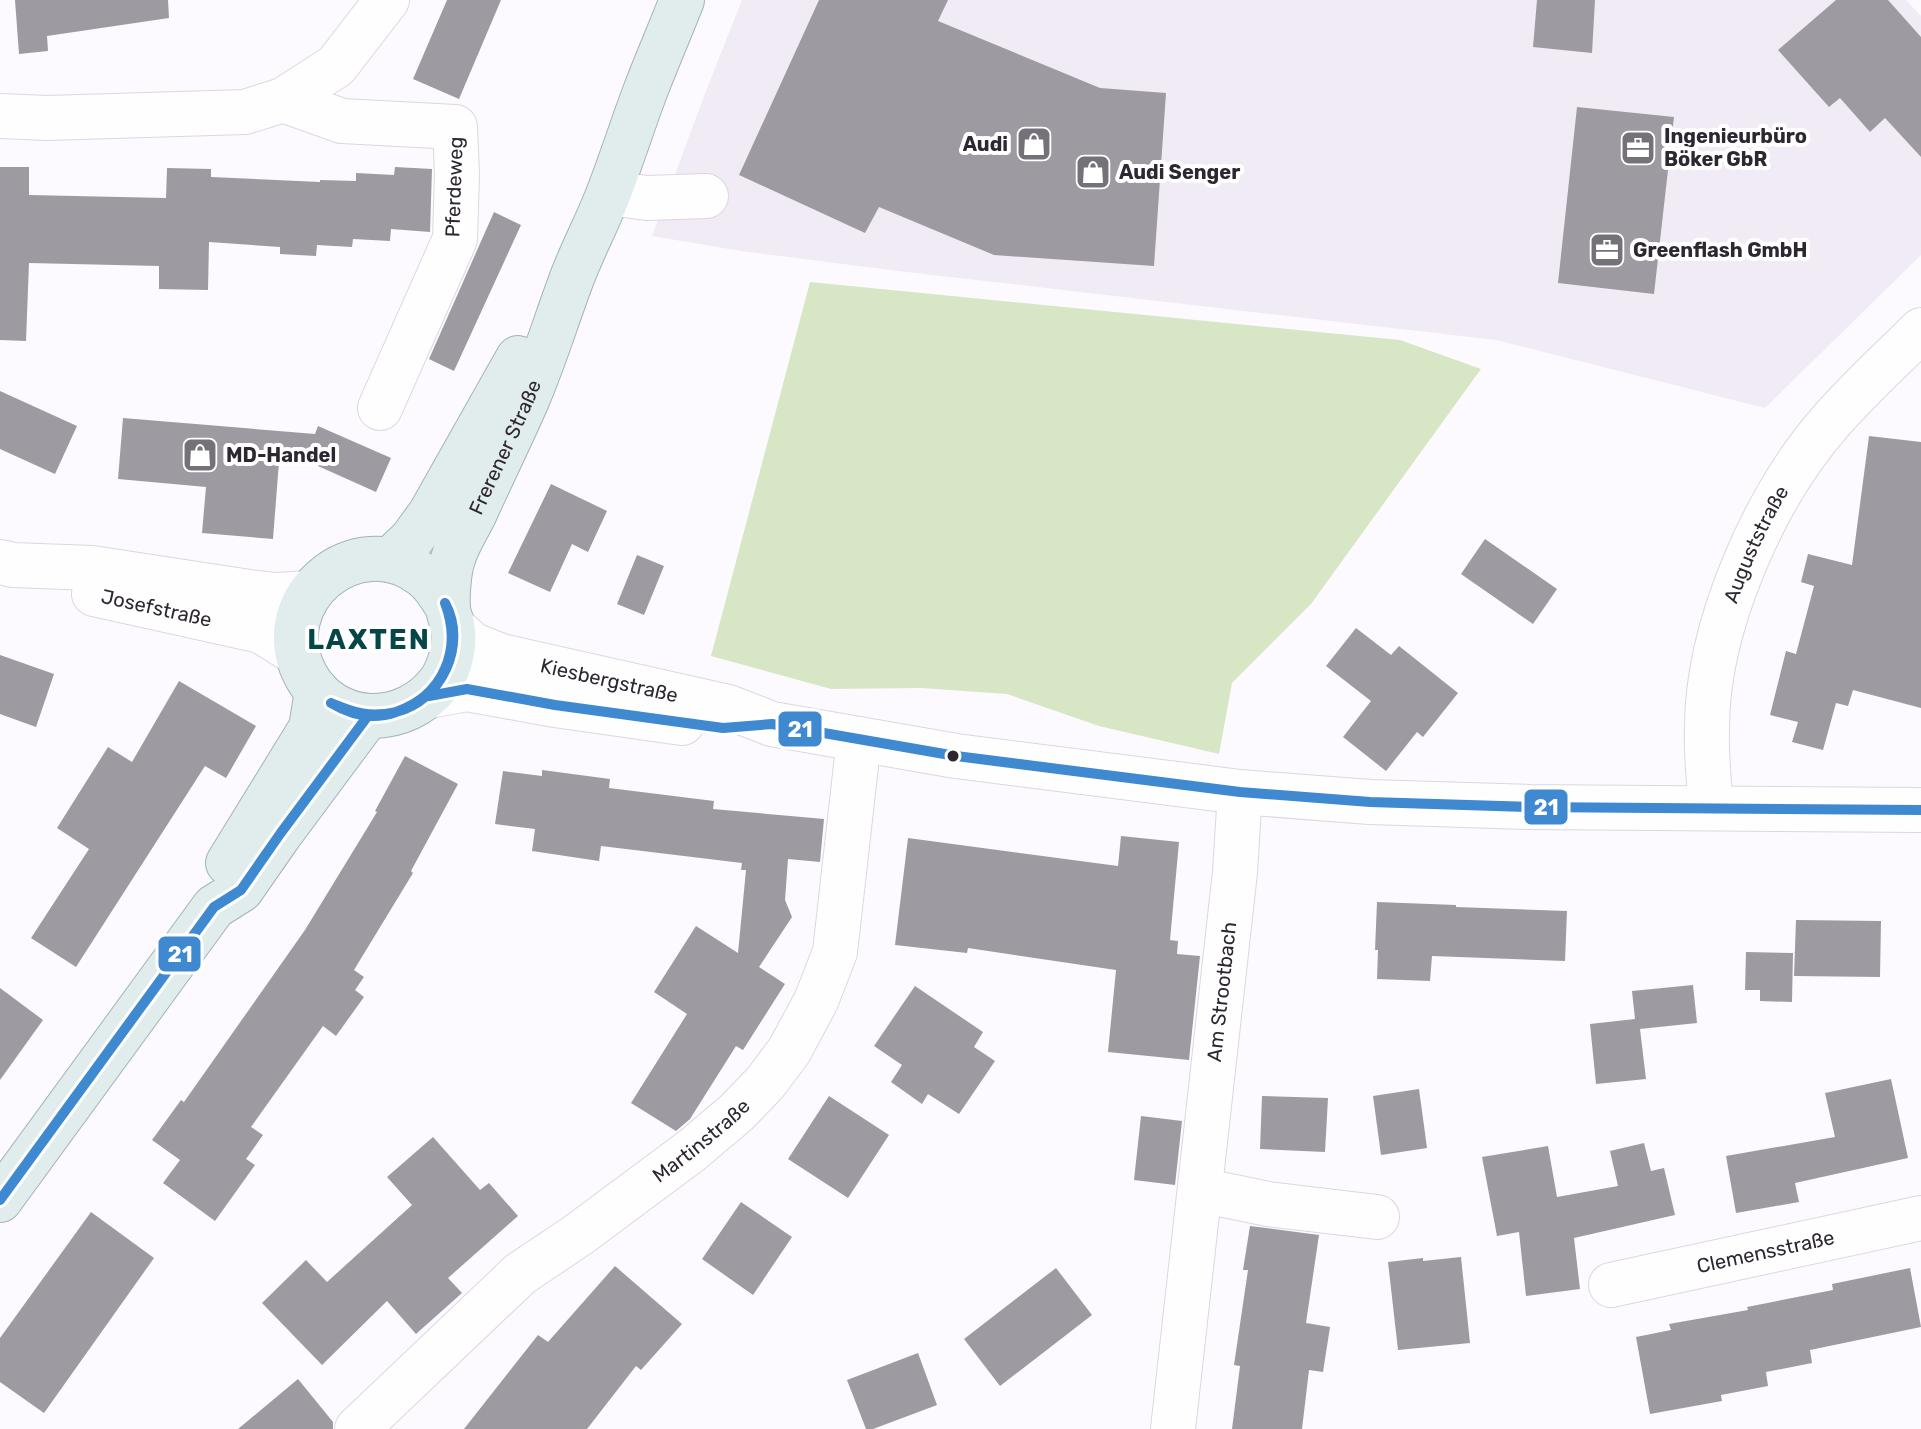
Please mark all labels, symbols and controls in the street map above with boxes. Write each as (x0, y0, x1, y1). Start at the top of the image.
place label: Ingenieurbüro Böker GbR (1664, 124, 1807, 171)
shop icon: Audi (1015, 125, 1053, 163)
office icon: Ingenieurbüro Böker GbR (1619, 129, 1657, 167)
place label: Audi (963, 132, 1008, 156)
street label: Pferdeweg (440, 136, 468, 238)
shop icon: Audi Senger (1074, 153, 1112, 191)
place label: Audi Senger (1119, 160, 1240, 184)
office icon: Greenflash GmbH (1588, 231, 1626, 269)
place label: Greenflash GmbH (1633, 238, 1807, 262)
street label: Frerener Straße (464, 376, 546, 518)
shop icon: MD-Handel (181, 436, 219, 474)
place label: MD-Handel (226, 443, 336, 467)
street label: Auguststraße (1719, 481, 1793, 606)
street label: Josefstraße (99, 584, 214, 632)
district label: LAXTEN (307, 623, 431, 656)
street label: Kiesbergstraße (538, 653, 680, 707)
line badge: 21 (777, 710, 823, 748)
text: 21 (787, 716, 813, 743)
unlabelled marker (945, 748, 961, 764)
line badge: 21 (1523, 788, 1569, 826)
text: 21 (1533, 794, 1559, 821)
street label: Am Strootbach (1202, 920, 1241, 1063)
line badge: 21 (157, 935, 202, 973)
text: 21 (167, 941, 193, 968)
street label: Martinstraße (648, 1094, 755, 1188)
street label: Clemensstraße (1694, 1225, 1836, 1278)

